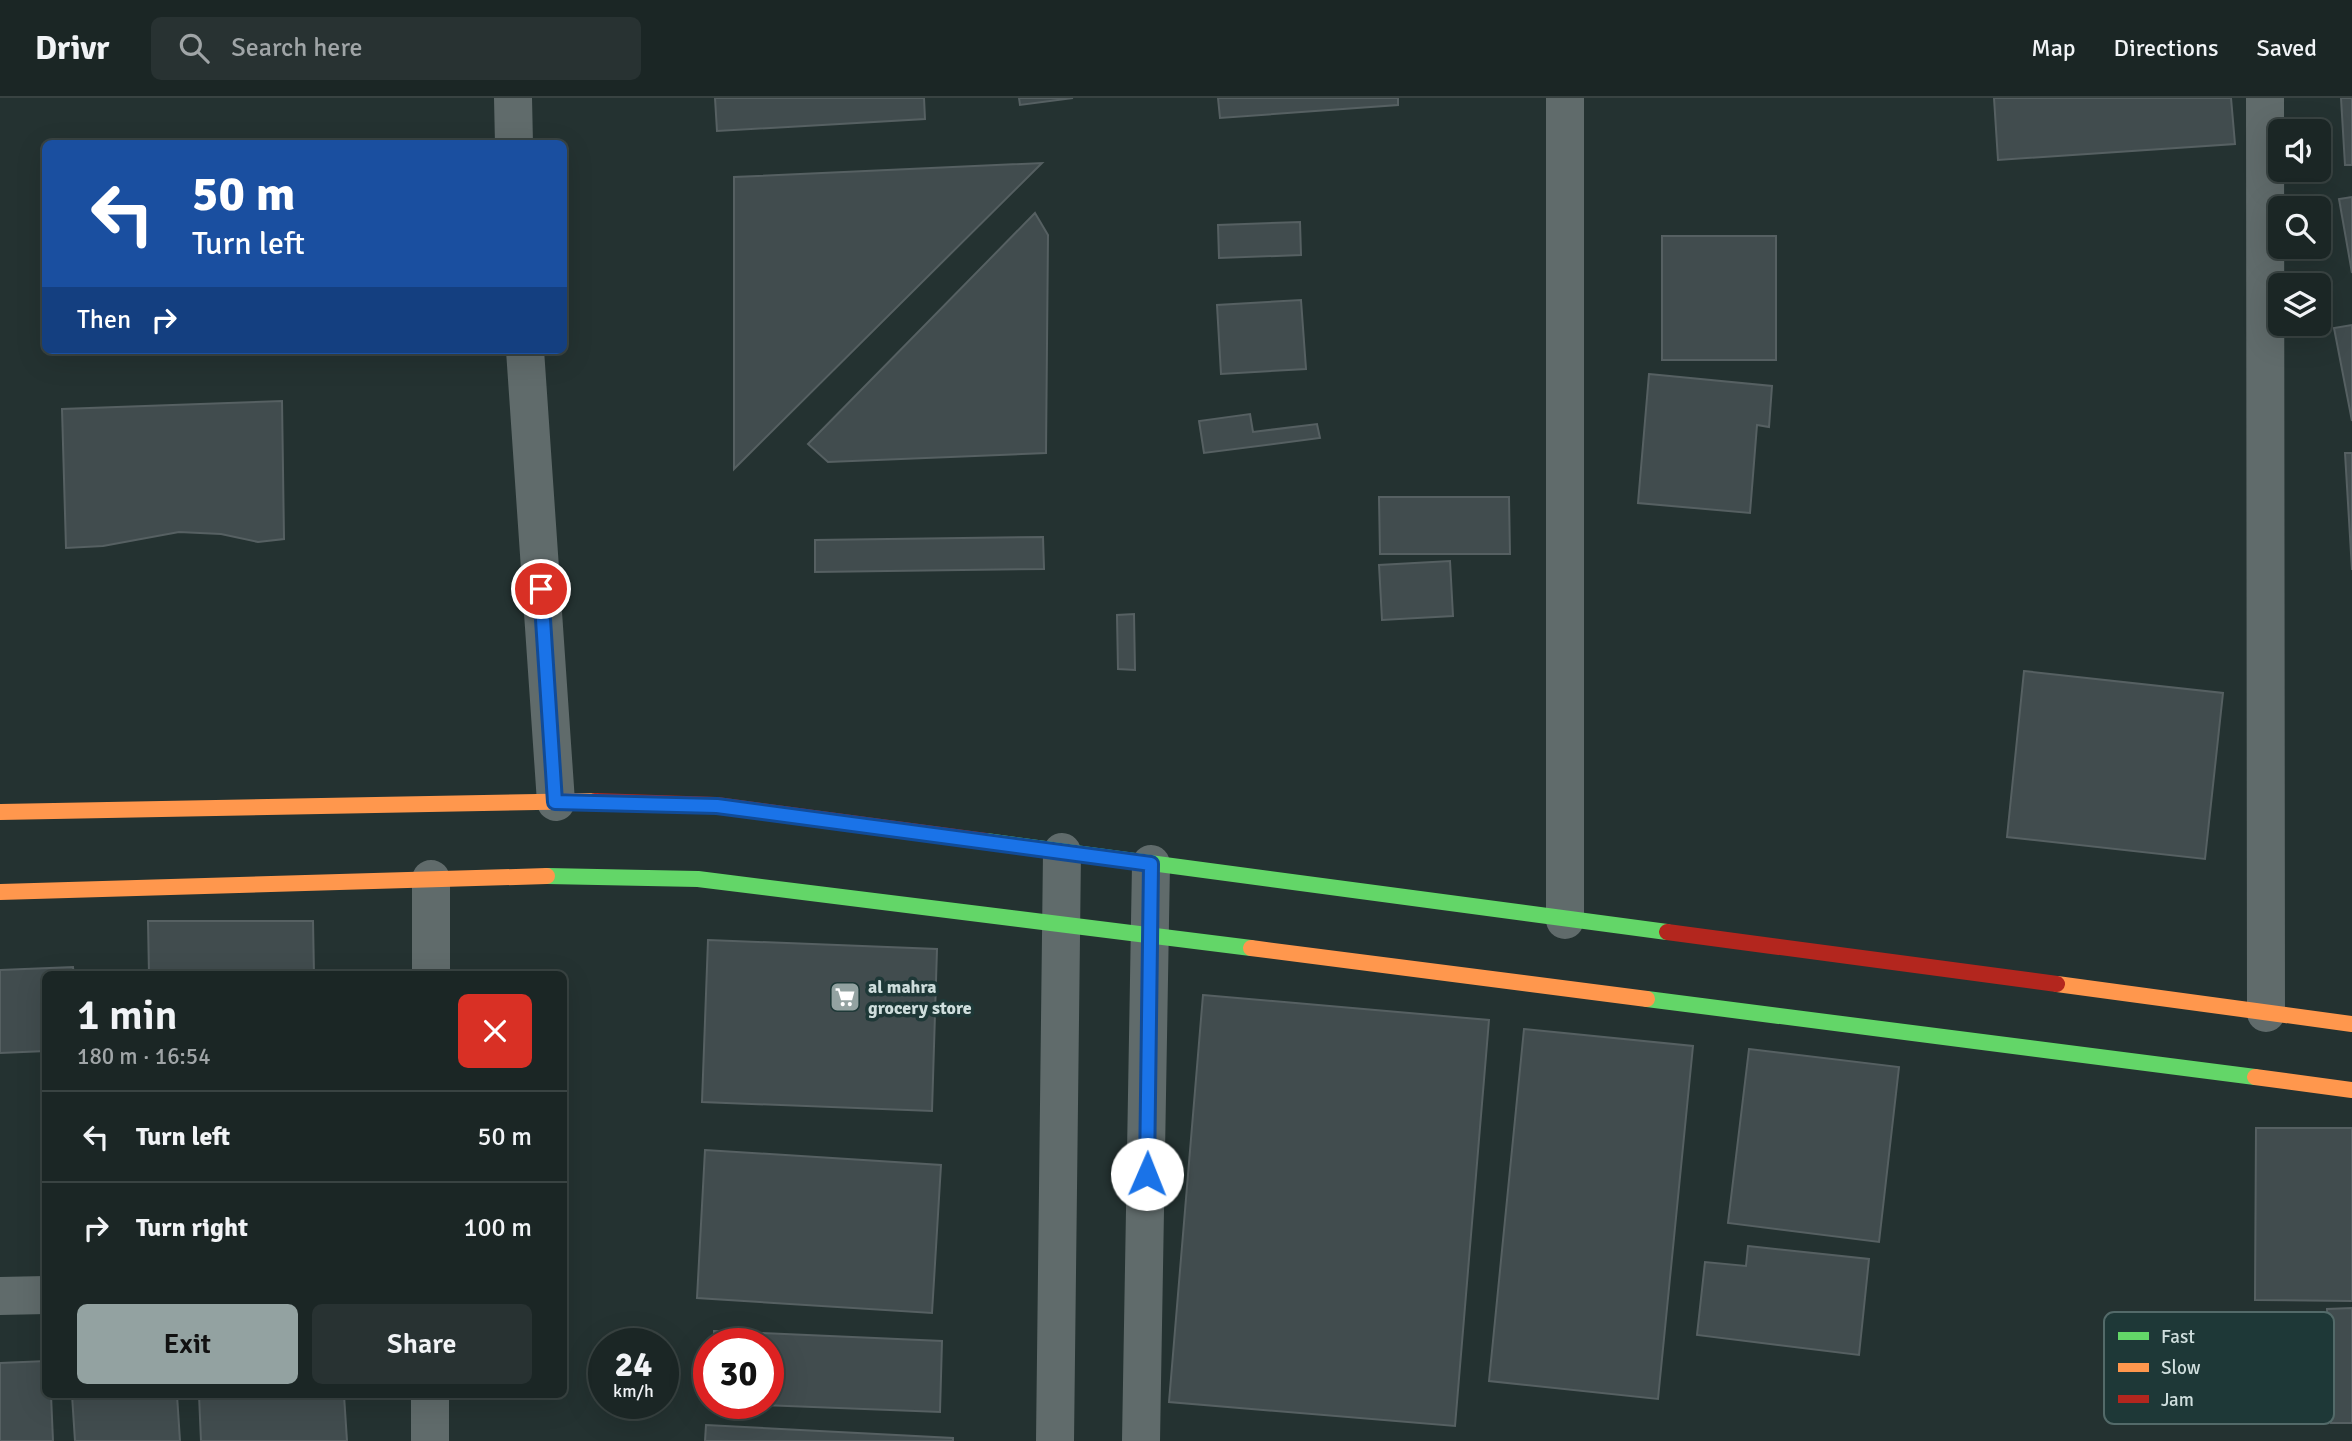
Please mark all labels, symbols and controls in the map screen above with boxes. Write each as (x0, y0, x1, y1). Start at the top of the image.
search box (151, 17, 641, 80)
text: Drivr (35, 28, 109, 69)
icon: search (175, 29, 213, 67)
text: Search here (231, 32, 362, 64)
text: Map (2031, 33, 2076, 63)
text: Directions (2114, 33, 2219, 63)
text: Saved (2257, 33, 2317, 63)
map controls (2268, 119, 2331, 336)
button: sound (2268, 119, 2331, 182)
text: 50 m (192, 164, 295, 224)
icon: left (77, 168, 168, 259)
button: search (2268, 196, 2331, 259)
text: Turn left (192, 224, 305, 263)
button: layers (2268, 273, 2331, 336)
icon: right (145, 301, 183, 339)
text: Then (77, 304, 131, 336)
pin (511, 559, 571, 619)
icon: arrive (522, 570, 560, 608)
place label: al mahra grocery store (868, 976, 972, 1019)
supermarket icon: al mahra grocery store (828, 980, 862, 1014)
text: 1 min (77, 990, 178, 1041)
button: close (458, 994, 532, 1068)
text: 180 m · 16:54 (77, 1042, 211, 1071)
icon: left (77, 1118, 115, 1156)
text: Turn left (136, 1121, 230, 1153)
text: 50 m (477, 1121, 532, 1153)
position arrow (1110, 1137, 1184, 1211)
icon: right (77, 1209, 115, 1247)
text: Turn right (136, 1212, 248, 1244)
text: 100 m (463, 1212, 532, 1244)
button: Exit (77, 1304, 298, 1384)
button: Share (312, 1304, 532, 1384)
legend (2104, 1312, 2334, 1424)
text: Fast (2161, 1325, 2195, 1349)
speed limit sign: 30 (693, 1328, 784, 1419)
text: 24 (615, 1343, 652, 1386)
text: Slow (2161, 1356, 2201, 1380)
text: km/h (613, 1380, 654, 1402)
text: Jam (2161, 1388, 2194, 1412)

